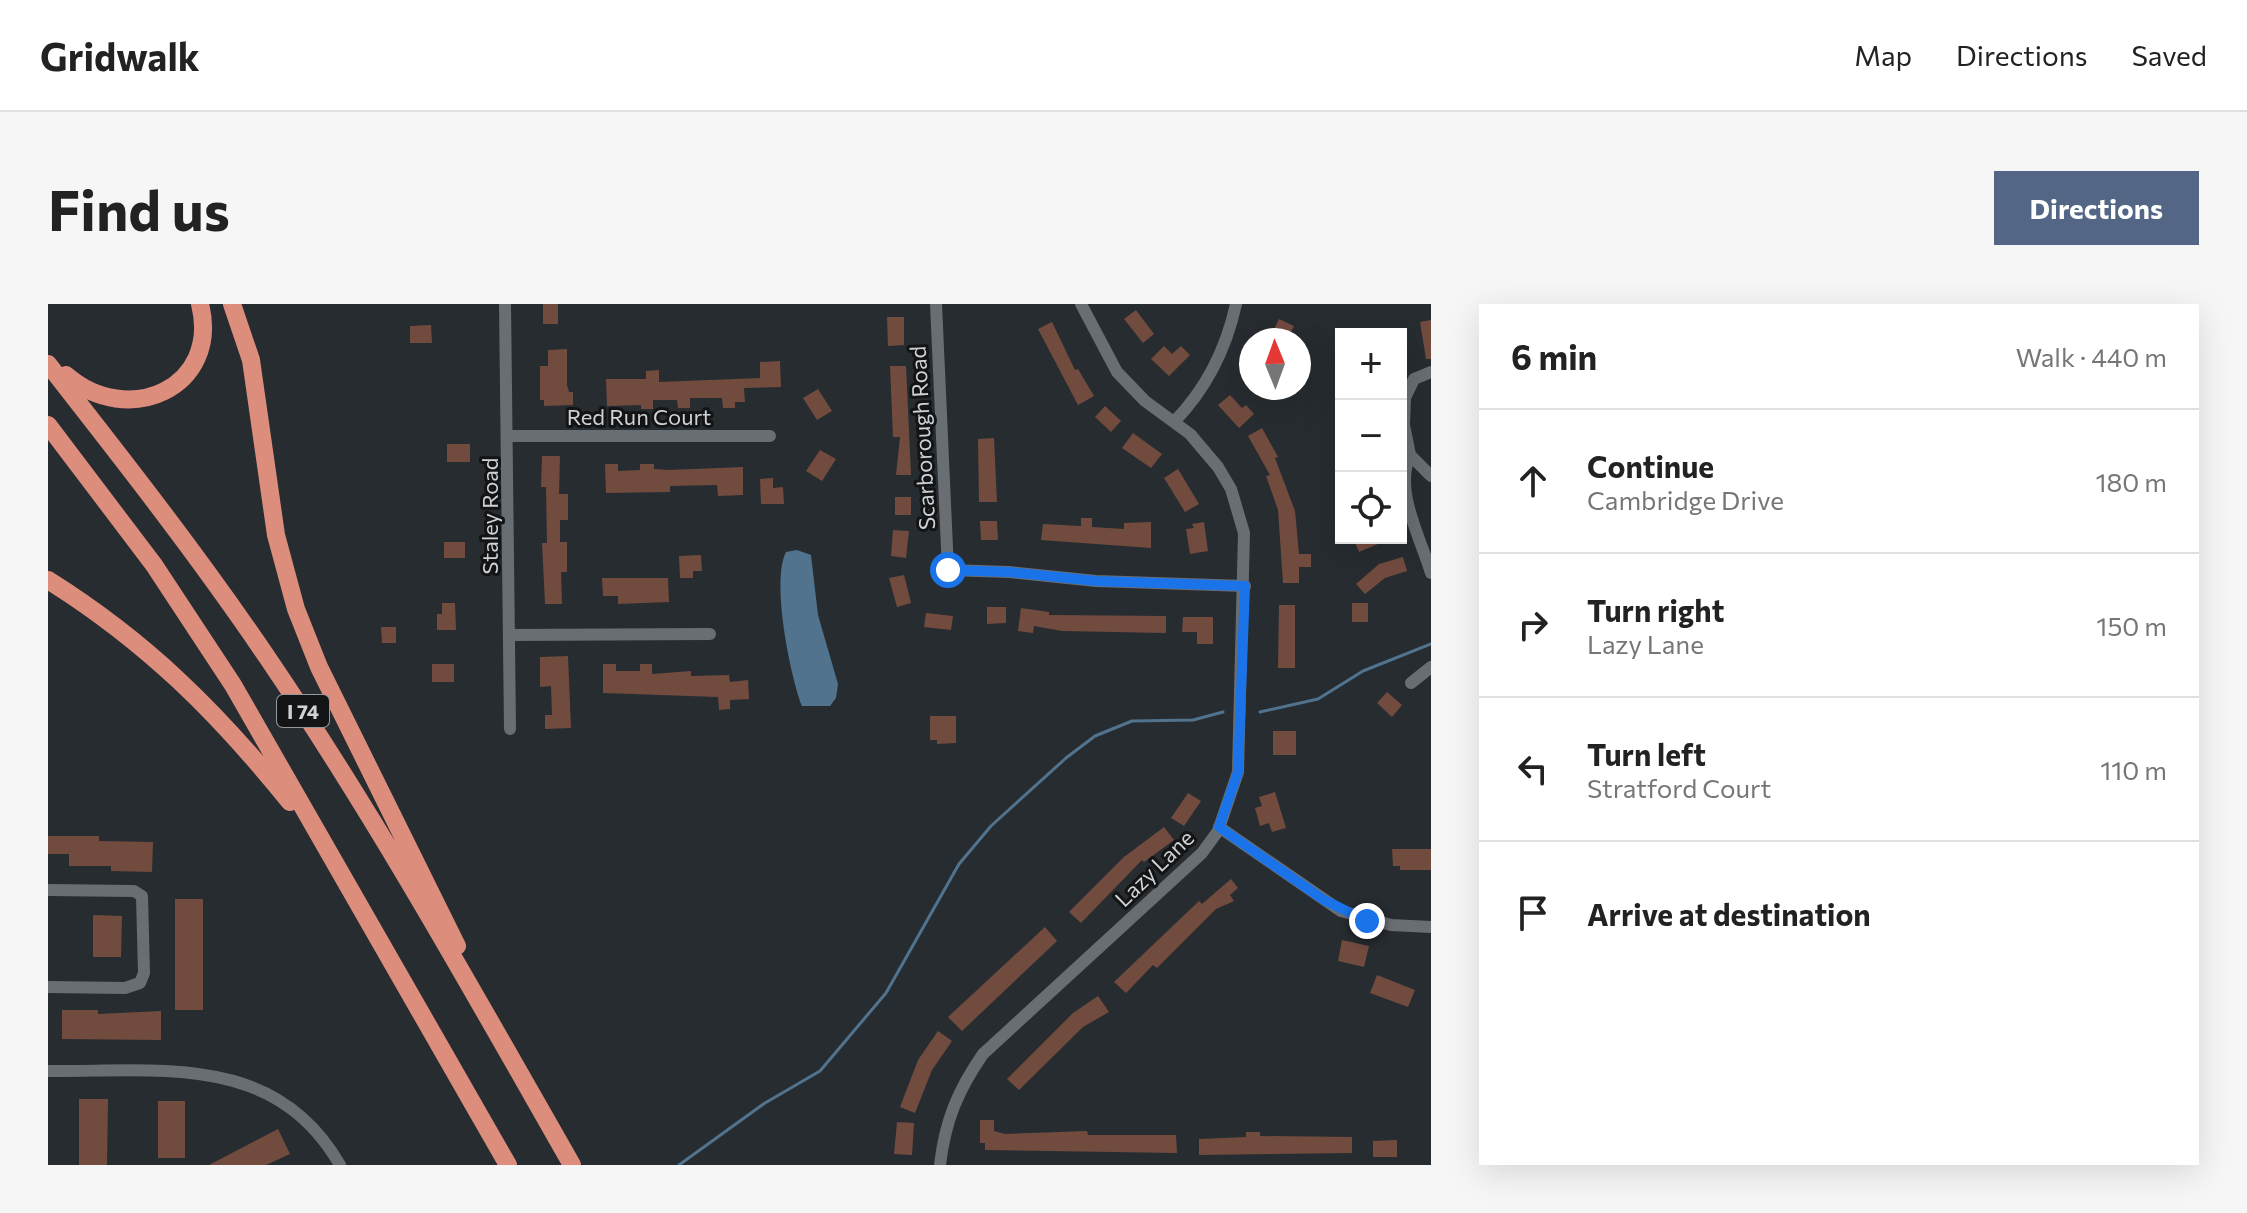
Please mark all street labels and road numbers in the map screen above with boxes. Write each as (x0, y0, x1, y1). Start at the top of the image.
street label: Scarborough Road (904, 345, 940, 531)
street label: Red Run Court (567, 403, 711, 430)
street label: Staley Road (476, 457, 503, 575)
road number: I 74 (277, 695, 329, 727)
street label: Lazy Lane (1109, 824, 1199, 912)

